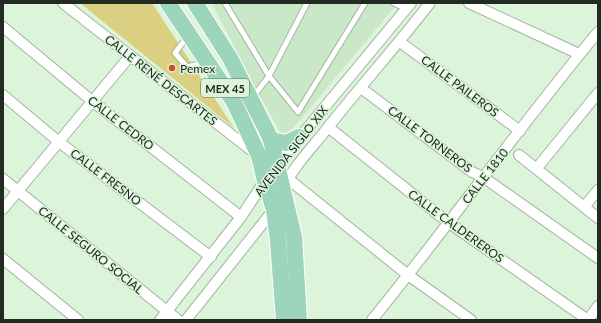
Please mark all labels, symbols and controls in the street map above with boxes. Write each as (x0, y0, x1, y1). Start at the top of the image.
street label: CALLE RENÉ DESCARTES (102, 31, 220, 129)
street label: CALLE PAILEROS (418, 52, 502, 120)
place label: Pemex (180, 61, 215, 76)
marker: Pemex (167, 63, 177, 73)
road number: MEX 45 (201, 79, 249, 97)
street label: CALLE CEDRO (85, 93, 157, 154)
street label: CALLE TORNEROS (385, 102, 475, 176)
street label: AVENIDA SIGLO XIX (251, 103, 331, 199)
street label: CALLE FRESNO (68, 145, 145, 209)
street label: CALLE 1810 (459, 145, 511, 207)
street label: CALLE CALDEREROS (405, 186, 507, 266)
street label: CALLE SEGURO SOCIAL (35, 203, 147, 297)

